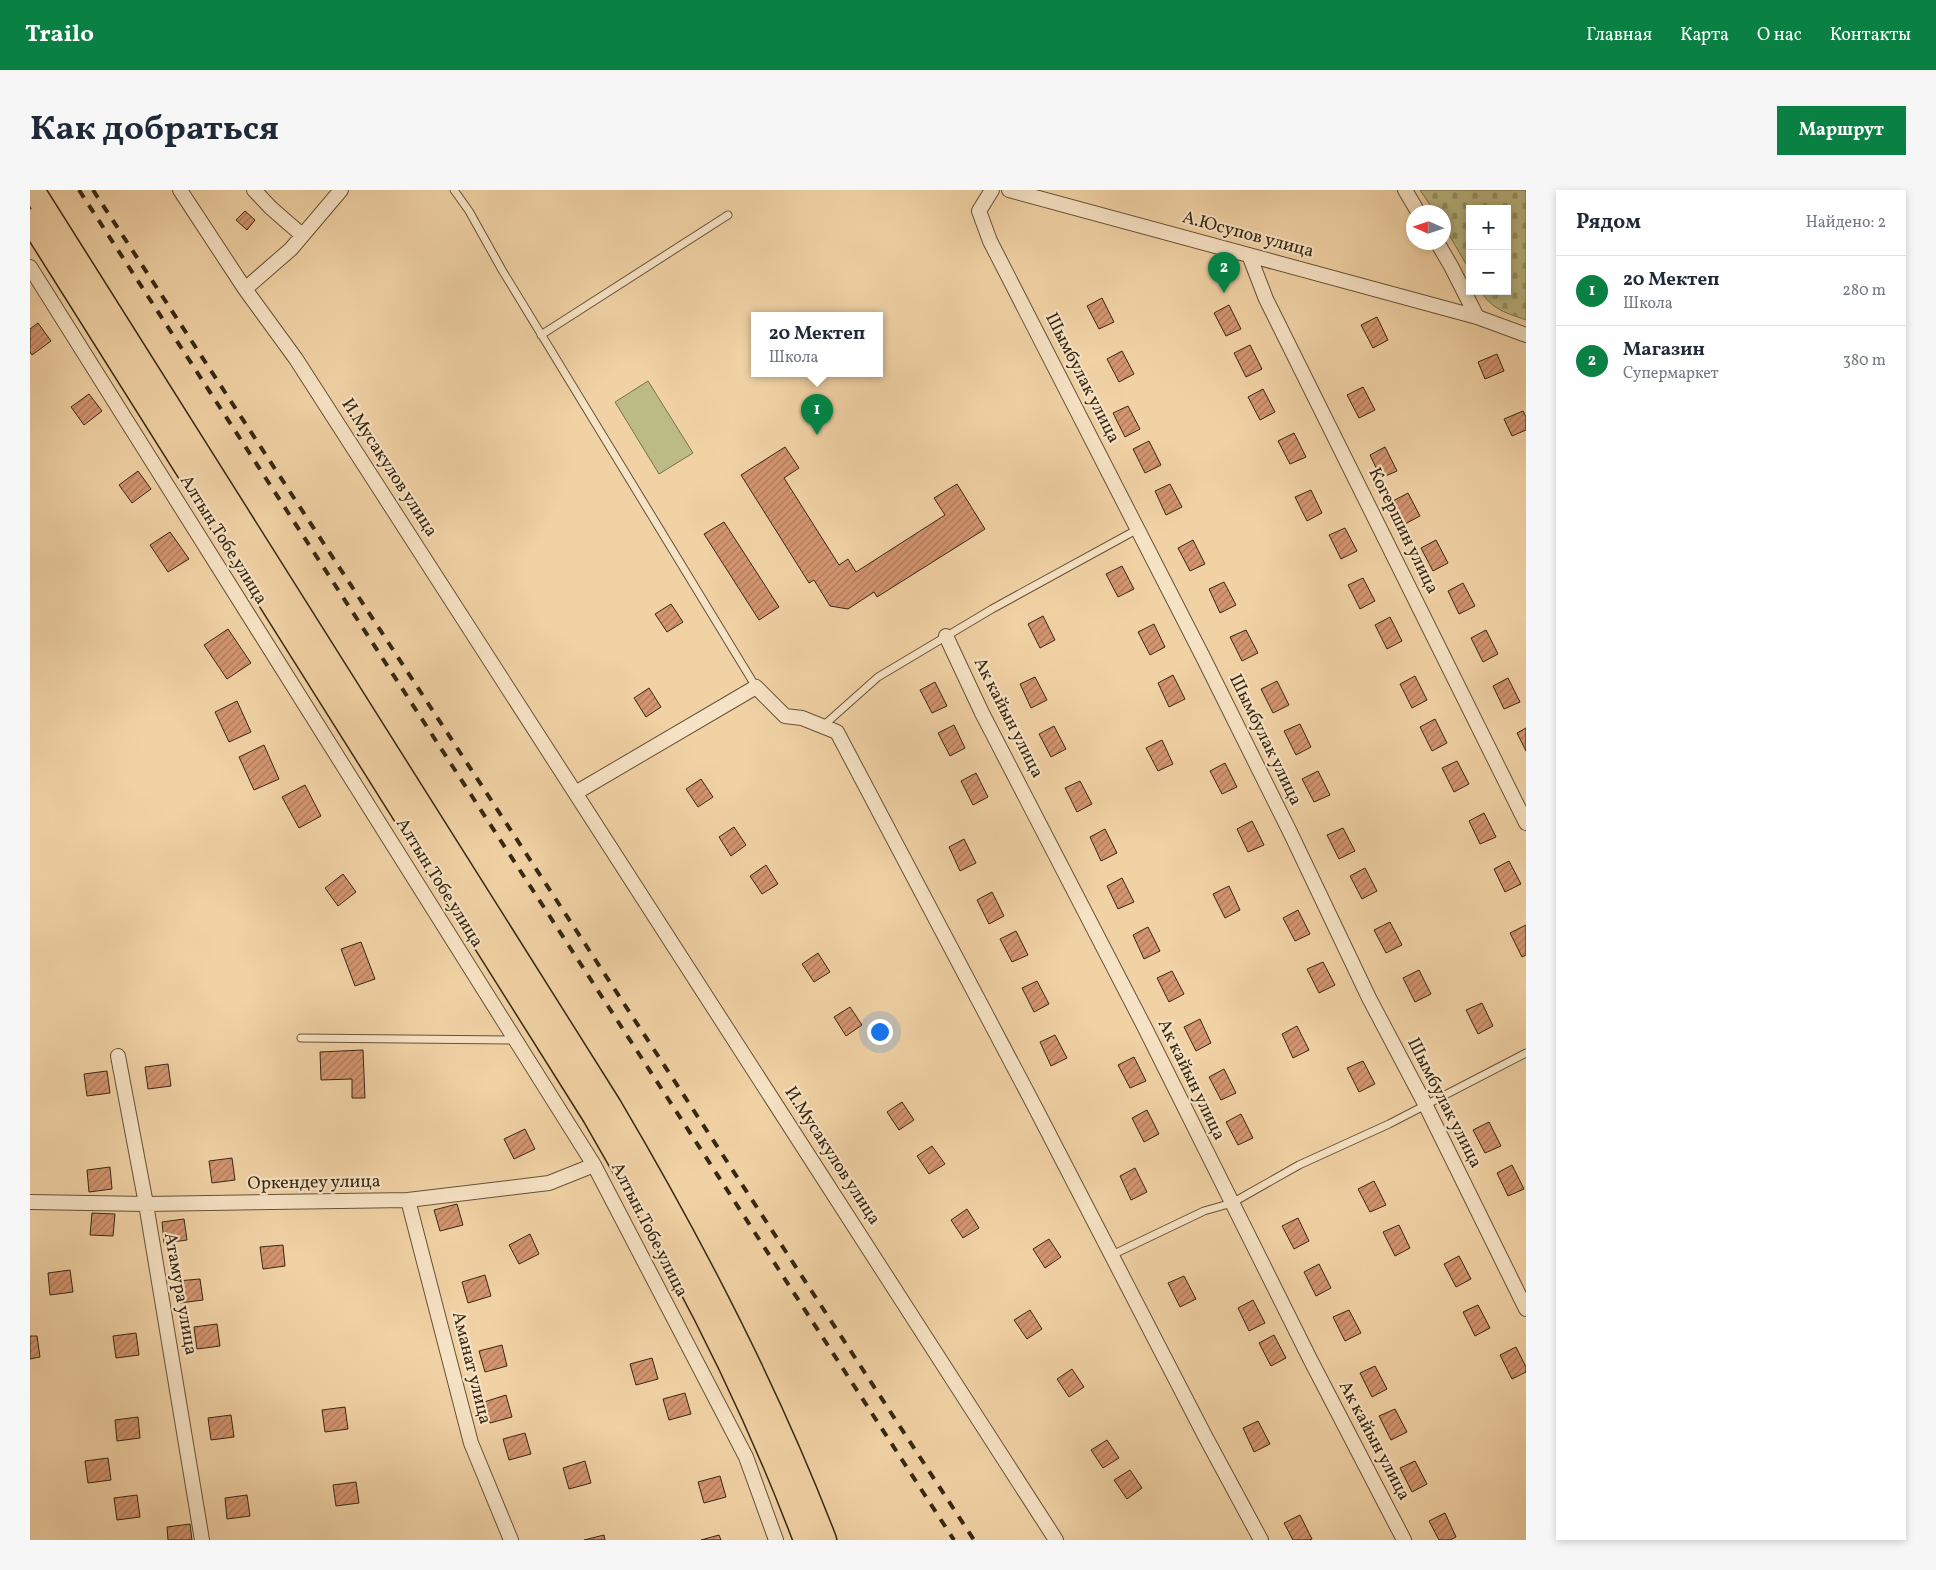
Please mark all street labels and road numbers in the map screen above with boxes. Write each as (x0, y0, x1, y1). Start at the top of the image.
street label: А.Юсупов улица (1179, 205, 1317, 265)
street label: Шымбулак улица (1038, 308, 1126, 448)
street label: И.Мусакулов улица (335, 394, 443, 542)
street label: Когершин улица (1362, 464, 1444, 598)
street label: Алтын Тобе улица (173, 471, 273, 610)
street label: Ак кайын улица (967, 653, 1049, 783)
street label: Шымбулак улица (1222, 670, 1308, 810)
street label: Алтын Тобе улица (389, 814, 489, 953)
street label: Ак кайын улица (1151, 1015, 1231, 1145)
street label: Шымбулак улица (1400, 1033, 1488, 1173)
street label: И.Мусакулов улица (778, 1082, 886, 1230)
street label: Алтын Тобе улица (604, 1158, 694, 1302)
street label: Оркендеу улица (247, 1169, 381, 1197)
street label: Атамура улица (157, 1231, 203, 1357)
street label: Аманат улица (445, 1309, 497, 1427)
street label: Ак кайын улица (1332, 1377, 1416, 1505)

